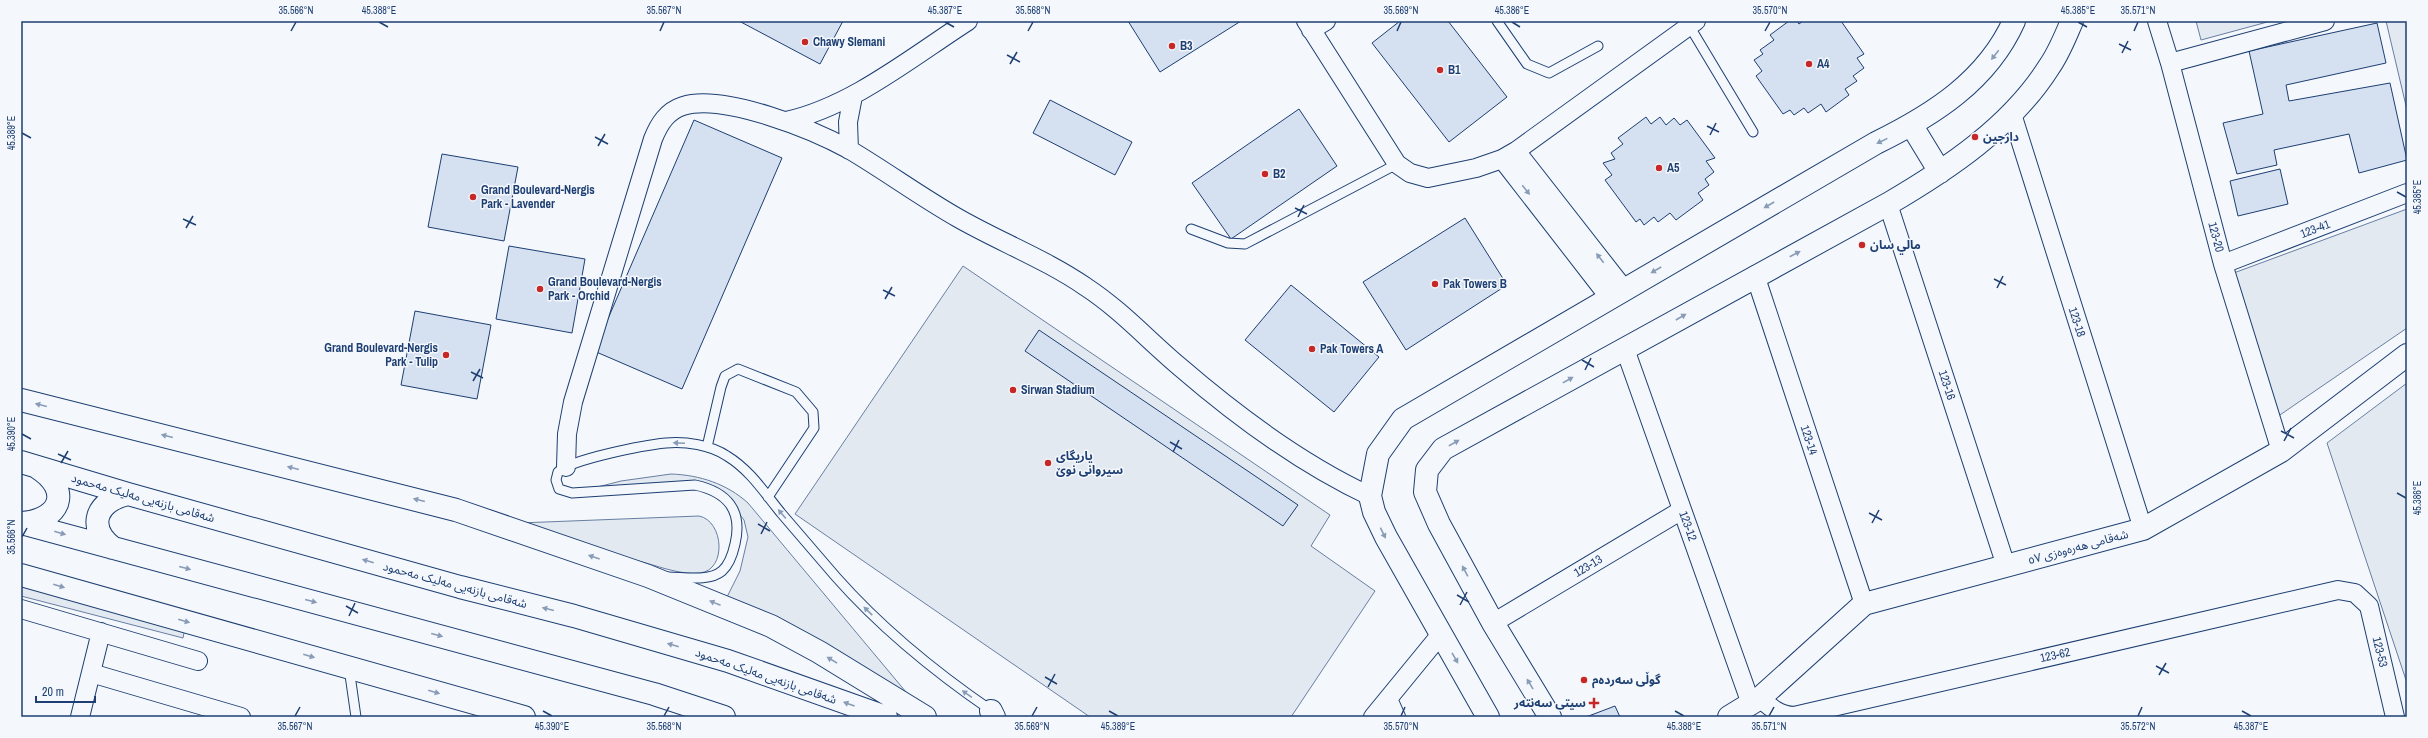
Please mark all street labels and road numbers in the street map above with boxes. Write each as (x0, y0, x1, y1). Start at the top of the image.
street label: 123-41 (2298, 216, 2333, 242)
street label: 123-20 (2204, 220, 2228, 254)
street label: 123-18 (2065, 305, 2089, 339)
street label: 123-16 (1935, 368, 1959, 402)
street label: 123-14 (1797, 423, 1822, 458)
street label: شەقامی بازنەیی مەلیک مەحمود (69, 470, 217, 526)
street label: 123-12 (1675, 509, 1701, 543)
street label: شەقامی هەرەوەزی ٥٧ (2026, 526, 2130, 568)
street label: 123-13 (1571, 551, 1605, 581)
street label: شەقامی بازنەیی مەلیک مەحمود (381, 558, 529, 612)
street label: 123-53 (2369, 635, 2391, 669)
street label: شەقامی بازنەیی مەلیک مەحمود (693, 644, 839, 708)
street label: 123-62 (2038, 644, 2072, 666)

